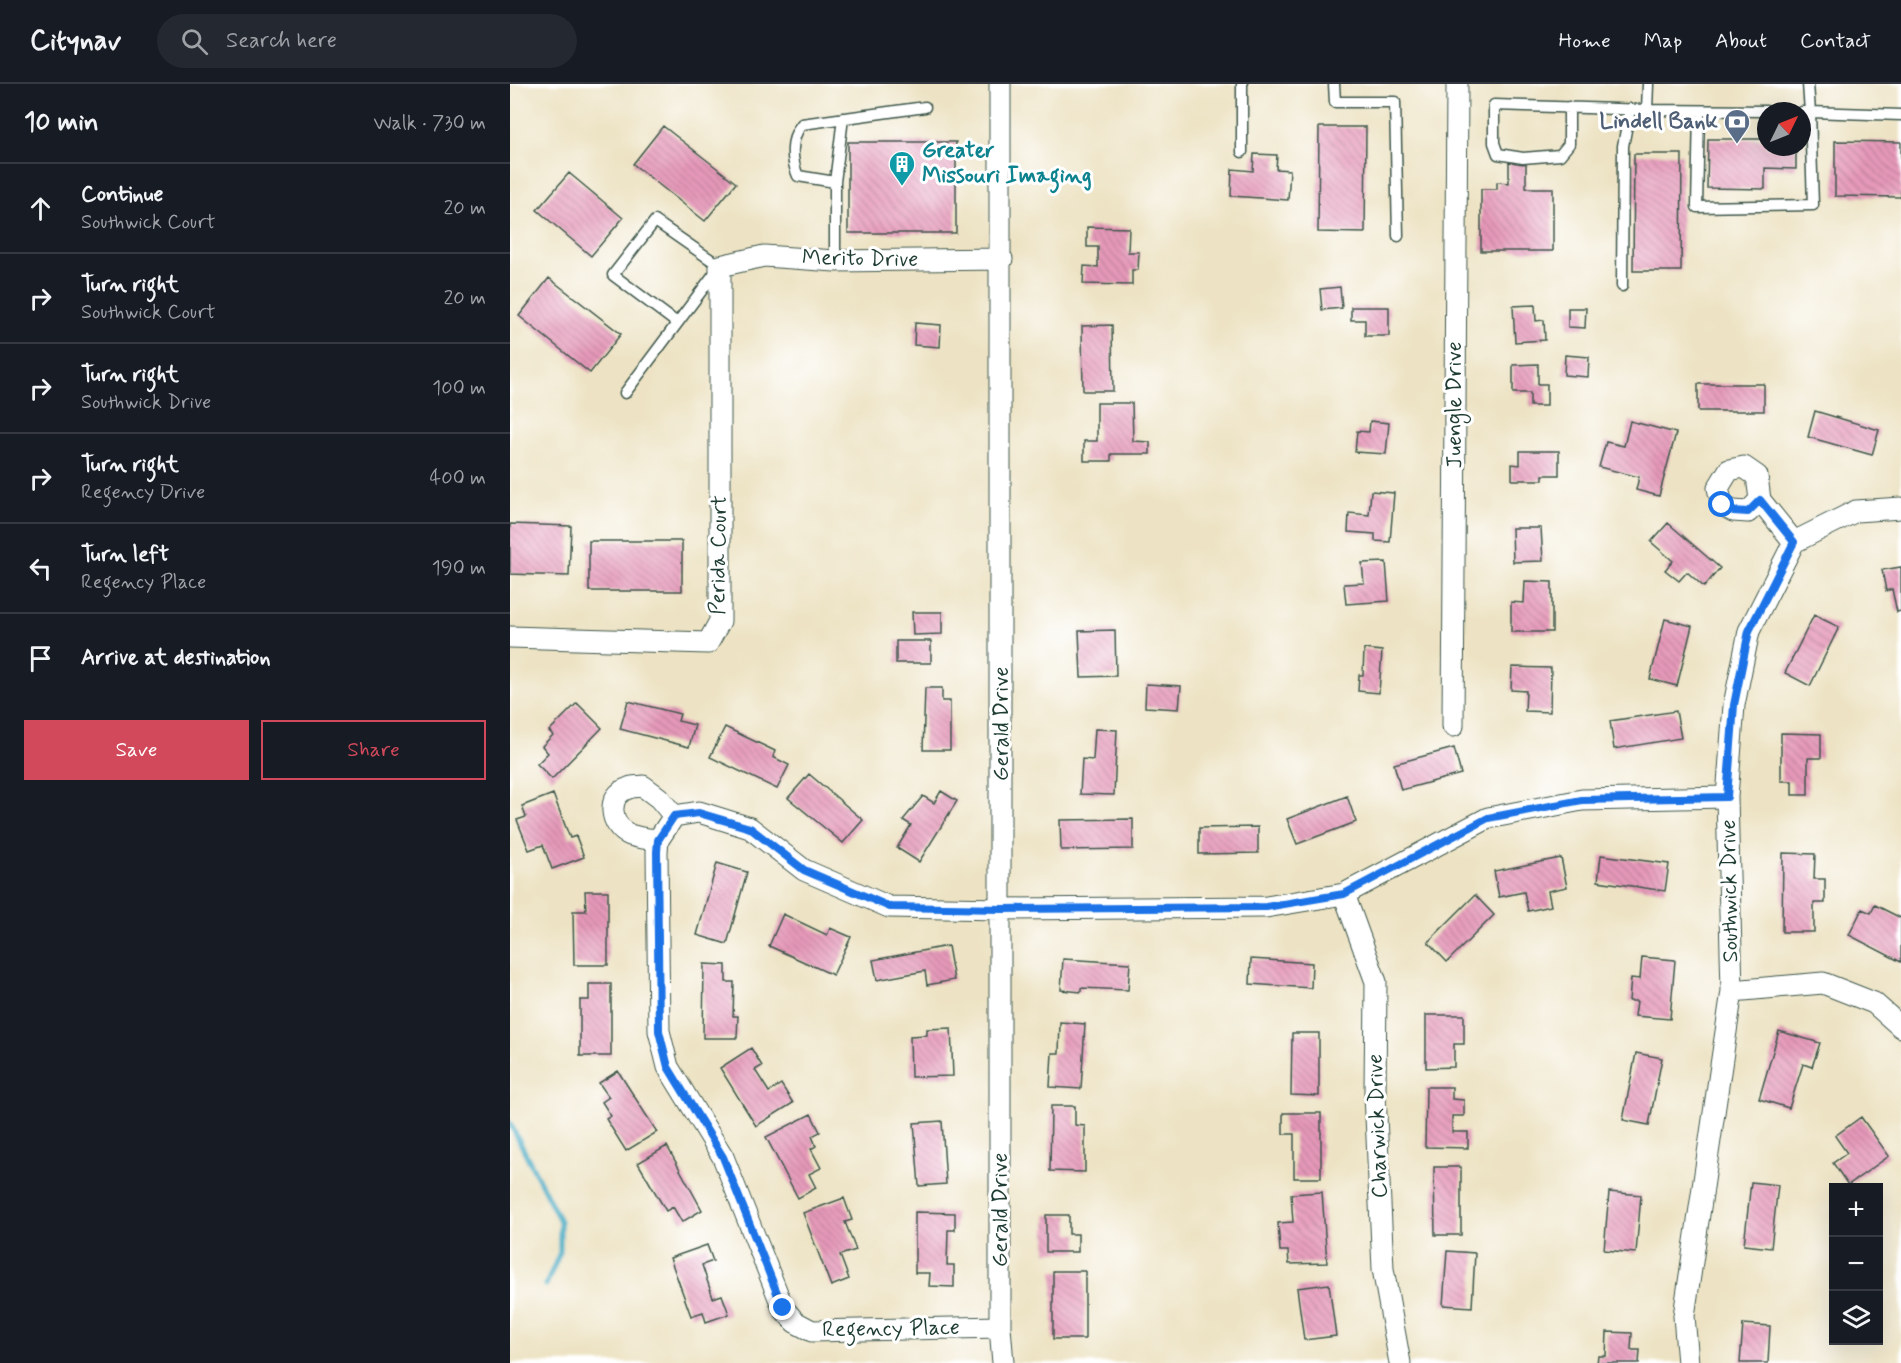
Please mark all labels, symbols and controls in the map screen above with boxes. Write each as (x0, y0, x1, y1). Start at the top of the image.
search box (157, 14, 577, 68)
text: Citynav (30, 23, 121, 60)
icon: search (178, 25, 211, 58)
text: Search here (226, 27, 337, 55)
text: Home (1559, 27, 1611, 55)
text: Map (1644, 27, 1682, 55)
text: About (1715, 27, 1767, 55)
text: Contact (1800, 27, 1871, 55)
north arrow (1757, 102, 1811, 156)
text: 10 min (24, 106, 99, 140)
bank icon: Lindell Bank (1722, 107, 1752, 145)
place label: Lindell Bank (1600, 108, 1719, 136)
text: Walk · 730 m (373, 110, 486, 137)
place label: Greater Missouri Imaging (922, 137, 1092, 194)
building icon: Greater Missouri Imaging (887, 149, 917, 187)
text: Continue (81, 181, 163, 209)
icon: ahead (24, 192, 57, 225)
text: 20 m (443, 195, 486, 222)
text: Southwick Court (81, 209, 215, 236)
street label: Merito Drive (802, 244, 918, 274)
text: Turn right (81, 271, 179, 299)
icon: right (24, 282, 57, 315)
text: 20 m (443, 285, 486, 312)
text: Southwick Court (81, 299, 215, 326)
street label: Juengle Drive (1441, 341, 1472, 469)
text: Turn right (81, 361, 179, 389)
icon: right (24, 372, 57, 405)
text: 100 m (432, 375, 486, 402)
text: Southwick Drive (81, 389, 211, 416)
text: Turn right (81, 451, 179, 479)
icon: right (24, 462, 57, 495)
text: 400 m (430, 465, 486, 492)
text: Regency Drive (81, 479, 205, 506)
route start (1708, 491, 1734, 517)
street label: Perida Court (704, 495, 734, 615)
text: Turn left (81, 541, 169, 569)
icon: left (24, 552, 57, 585)
text: 190 m (432, 555, 486, 582)
text: Regency Place (81, 569, 206, 596)
icon: arrive (24, 642, 57, 675)
text: Arrive at destination (81, 644, 271, 672)
street label: Gerald Drive (988, 667, 1016, 781)
button: Save (24, 720, 249, 780)
button: Share (261, 720, 486, 780)
street label: Southwick Drive (1715, 819, 1745, 963)
street label: Charwick Drive (1361, 1053, 1395, 1199)
street label: Gerald Drive (987, 1153, 1015, 1267)
map controls (1829, 1183, 1883, 1345)
button: + (1829, 1183, 1883, 1237)
button: − (1829, 1237, 1883, 1291)
button: layers (1829, 1291, 1883, 1345)
route end (769, 1294, 795, 1320)
street label: Regency Place (822, 1314, 960, 1347)

